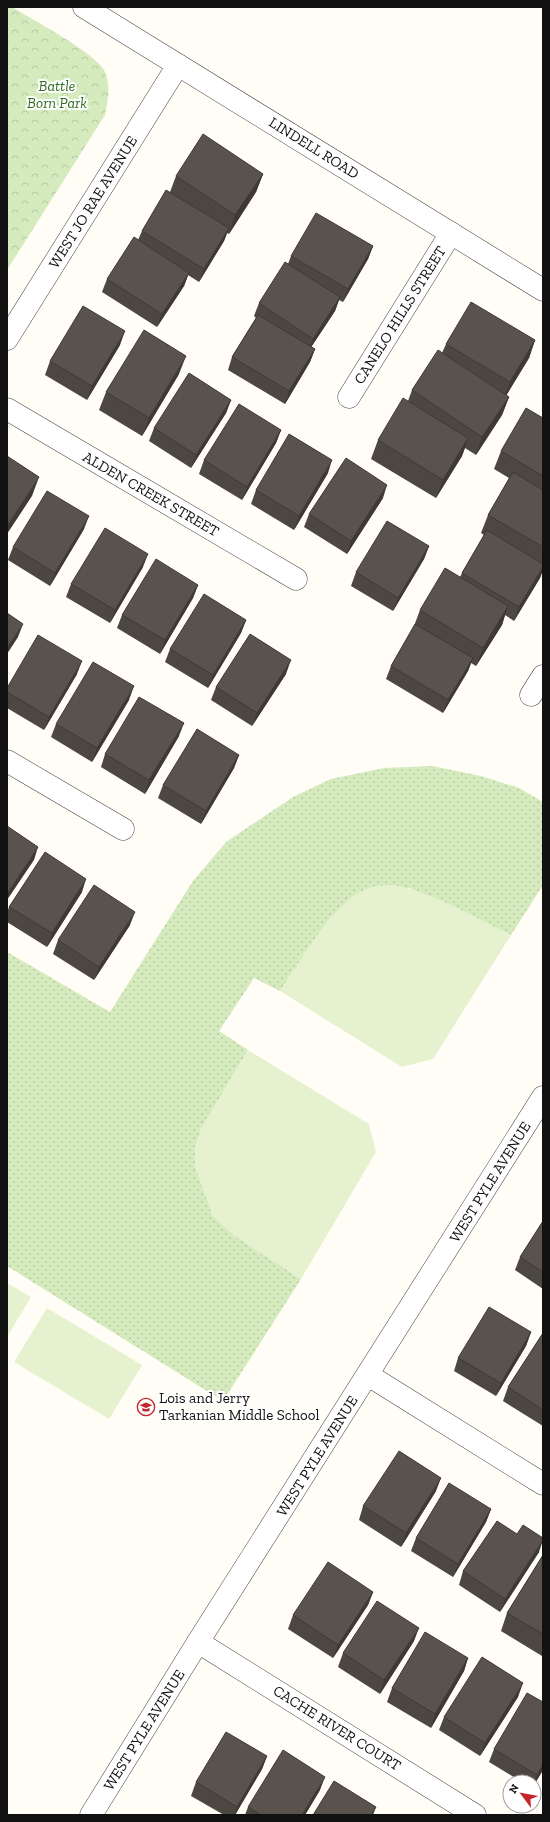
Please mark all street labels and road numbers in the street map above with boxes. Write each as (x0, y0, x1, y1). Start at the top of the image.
street label: LINDELL ROAD (266, 113, 362, 183)
street label: WEST JO RAE AVENUE (45, 132, 141, 271)
street label: CANELO HILLS STREET (350, 243, 450, 387)
street label: ALDEN CREEK STREET (80, 448, 222, 540)
street label: WEST PYLE AVENUE (446, 1118, 535, 1246)
street label: WEST PYLE AVENUE (273, 1392, 362, 1520)
street label: WEST PYLE AVENUE (100, 1666, 189, 1794)
street label: CACHE RIVER COURT (270, 1681, 404, 1775)

